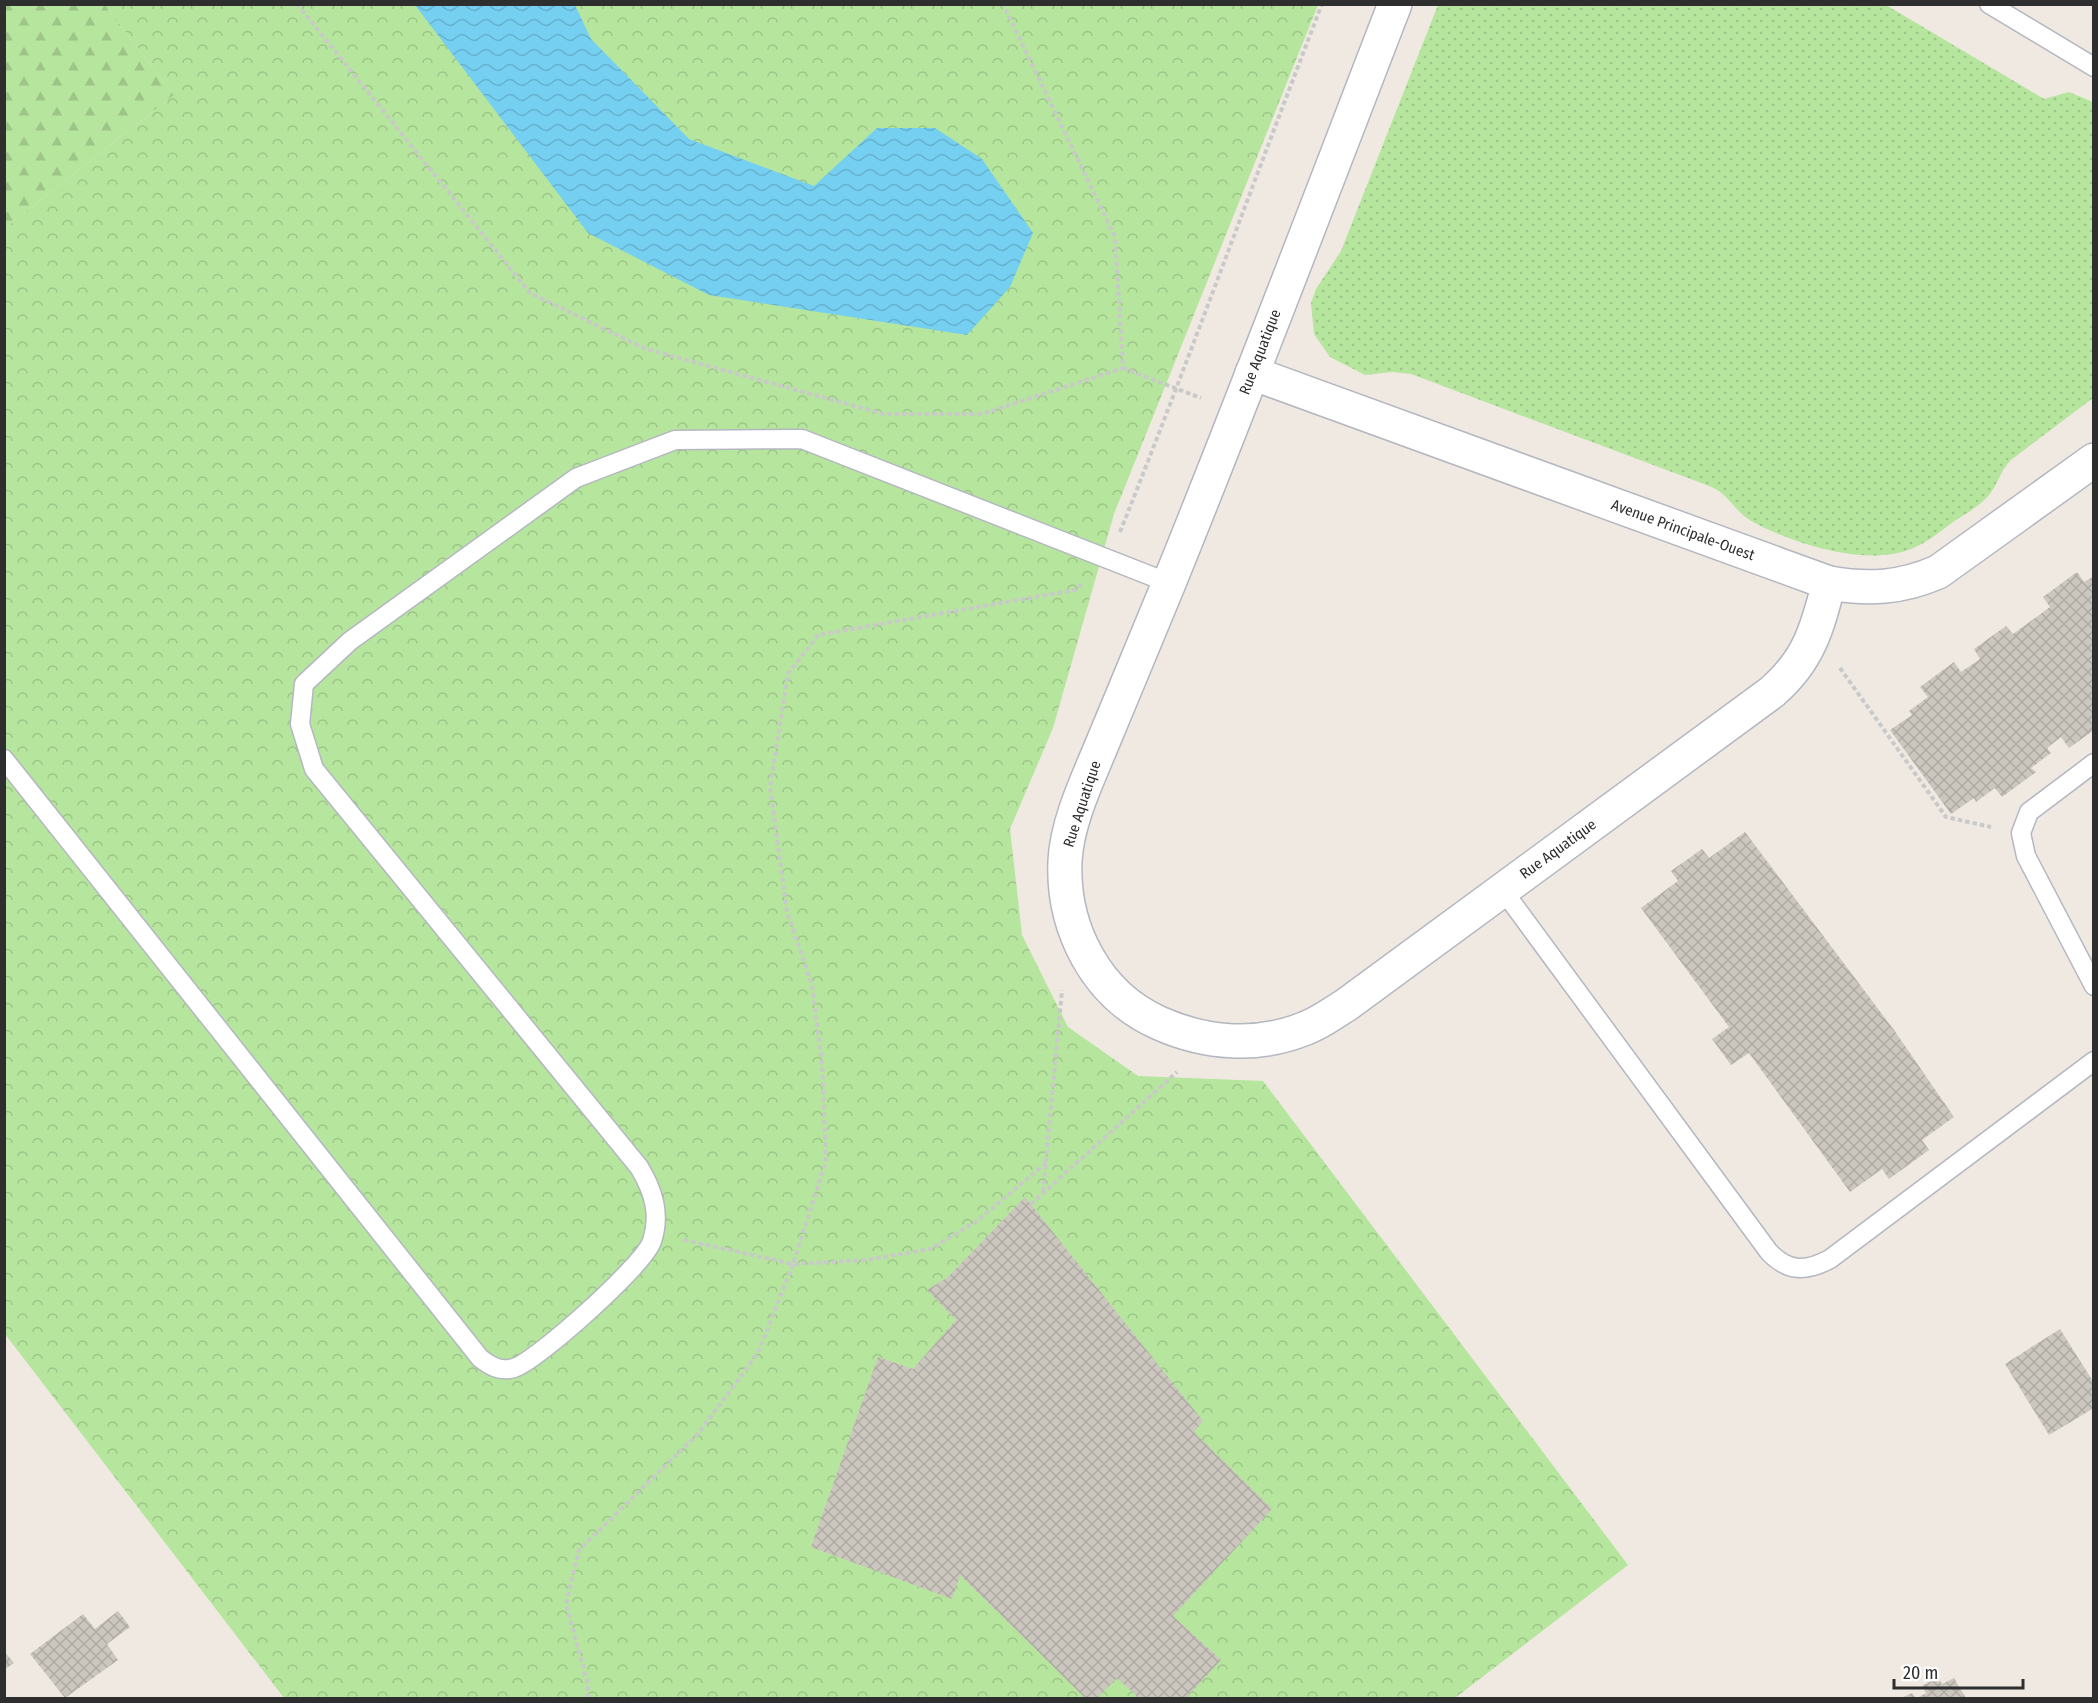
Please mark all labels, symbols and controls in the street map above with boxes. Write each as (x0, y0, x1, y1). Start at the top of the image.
street label: Rue Aquatique (1235, 307, 1285, 397)
street label: Avenue Principale-Ouest (1609, 496, 1757, 564)
street label: Rue Aquatique (1060, 758, 1104, 850)
street label: Rue Aquatique (1516, 815, 1600, 883)
scale bar (1894, 1652, 2023, 1690)
text: 20 m (1903, 1662, 1938, 1684)

